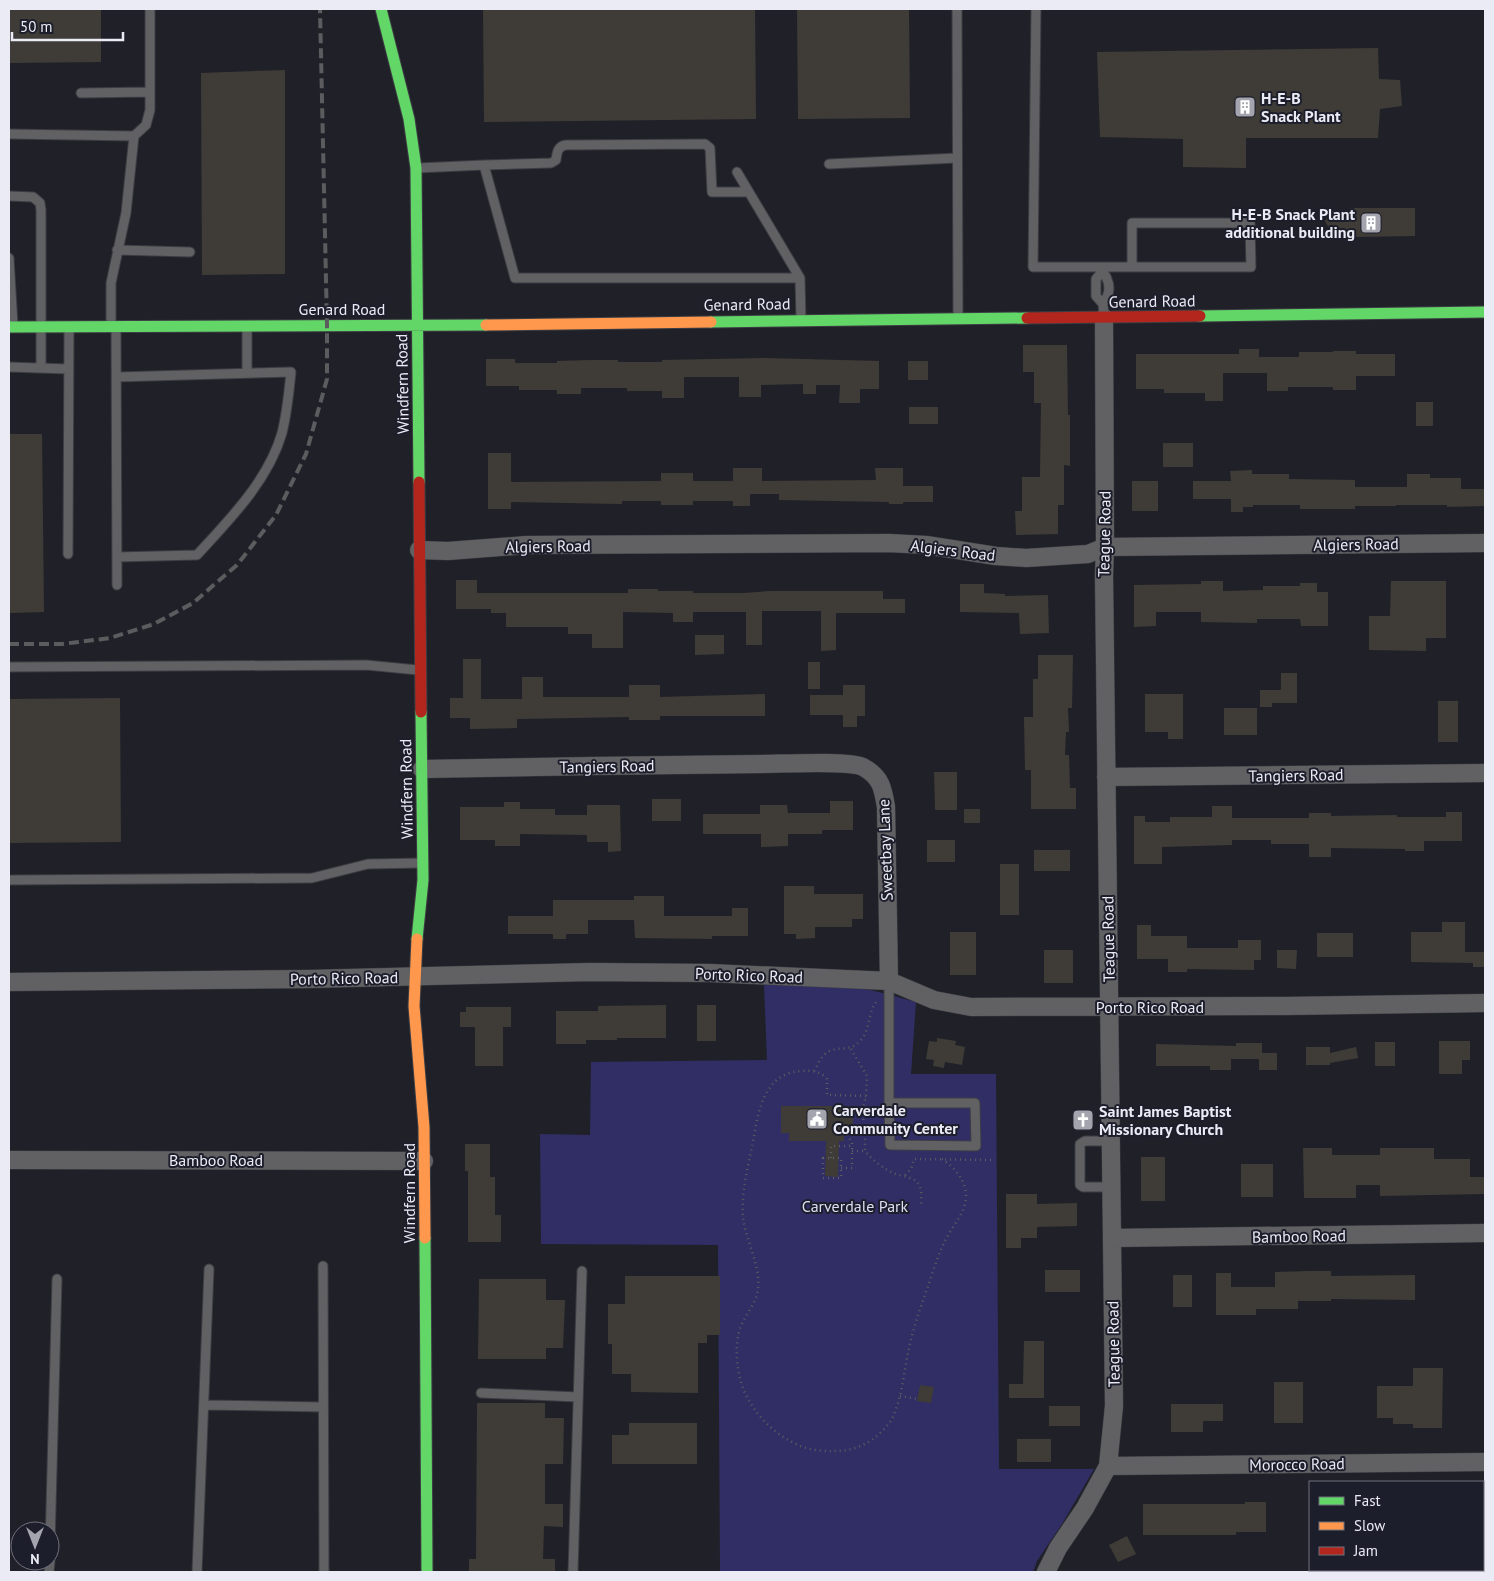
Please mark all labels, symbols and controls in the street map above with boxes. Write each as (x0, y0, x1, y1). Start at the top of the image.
scale bar (12, 10, 124, 42)
text: 50 m (20, 17, 53, 36)
place label: H-E-B Snack Plant (1261, 88, 1341, 126)
building icon: H-E-B Snack Plant (1233, 95, 1257, 119)
place label: H-E-B Snack Plant additional building (1225, 204, 1355, 242)
building icon: H-E-B Snack Plant additional building (1359, 211, 1383, 235)
street label: Genard Road (1108, 290, 1196, 312)
street label: Genard Road (703, 293, 791, 315)
street label: Genard Road (299, 299, 385, 319)
street label: Windfern Road (391, 334, 413, 434)
street label: Teague Road (1093, 491, 1115, 577)
street label: Algiers Road (1313, 533, 1399, 555)
street label: Algiers Road (505, 535, 591, 557)
street label: Algiers Road (909, 535, 997, 565)
street label: Windfern Road (395, 739, 417, 839)
street label: Tangiers Road (559, 755, 655, 777)
street label: Tangiers Road (1248, 764, 1344, 786)
street label: Sweetbay Lane (873, 799, 897, 901)
street label: Teague Road (1097, 896, 1119, 982)
street label: Porto Rico Road (695, 963, 803, 987)
street label: Porto Rico Road (290, 967, 398, 989)
street label: Porto Rico Road (1096, 997, 1204, 1017)
place label: Carverdale Community Center (833, 1100, 958, 1138)
place label: Saint James Baptist Missionary Church (1099, 1101, 1232, 1139)
public building icon: Carverdale Community Center (805, 1107, 829, 1131)
church icon: Saint James Baptist Missionary Church (1071, 1108, 1095, 1132)
street label: Windfern Road (399, 1143, 419, 1243)
street label: Bamboo Road (169, 1150, 263, 1170)
park label: Carverdale Park (802, 1196, 909, 1216)
street label: Bamboo Road (1252, 1225, 1346, 1247)
street label: Teague Road (1102, 1301, 1124, 1387)
street label: Morocco Road (1249, 1453, 1345, 1475)
legend (1309, 1481, 1484, 1571)
text: Fast (1354, 1491, 1381, 1510)
text: Slow (1354, 1516, 1385, 1535)
north arrow (10, 1521, 60, 1571)
text: Jam (1353, 1541, 1378, 1560)
text: N (30, 1550, 40, 1568)

